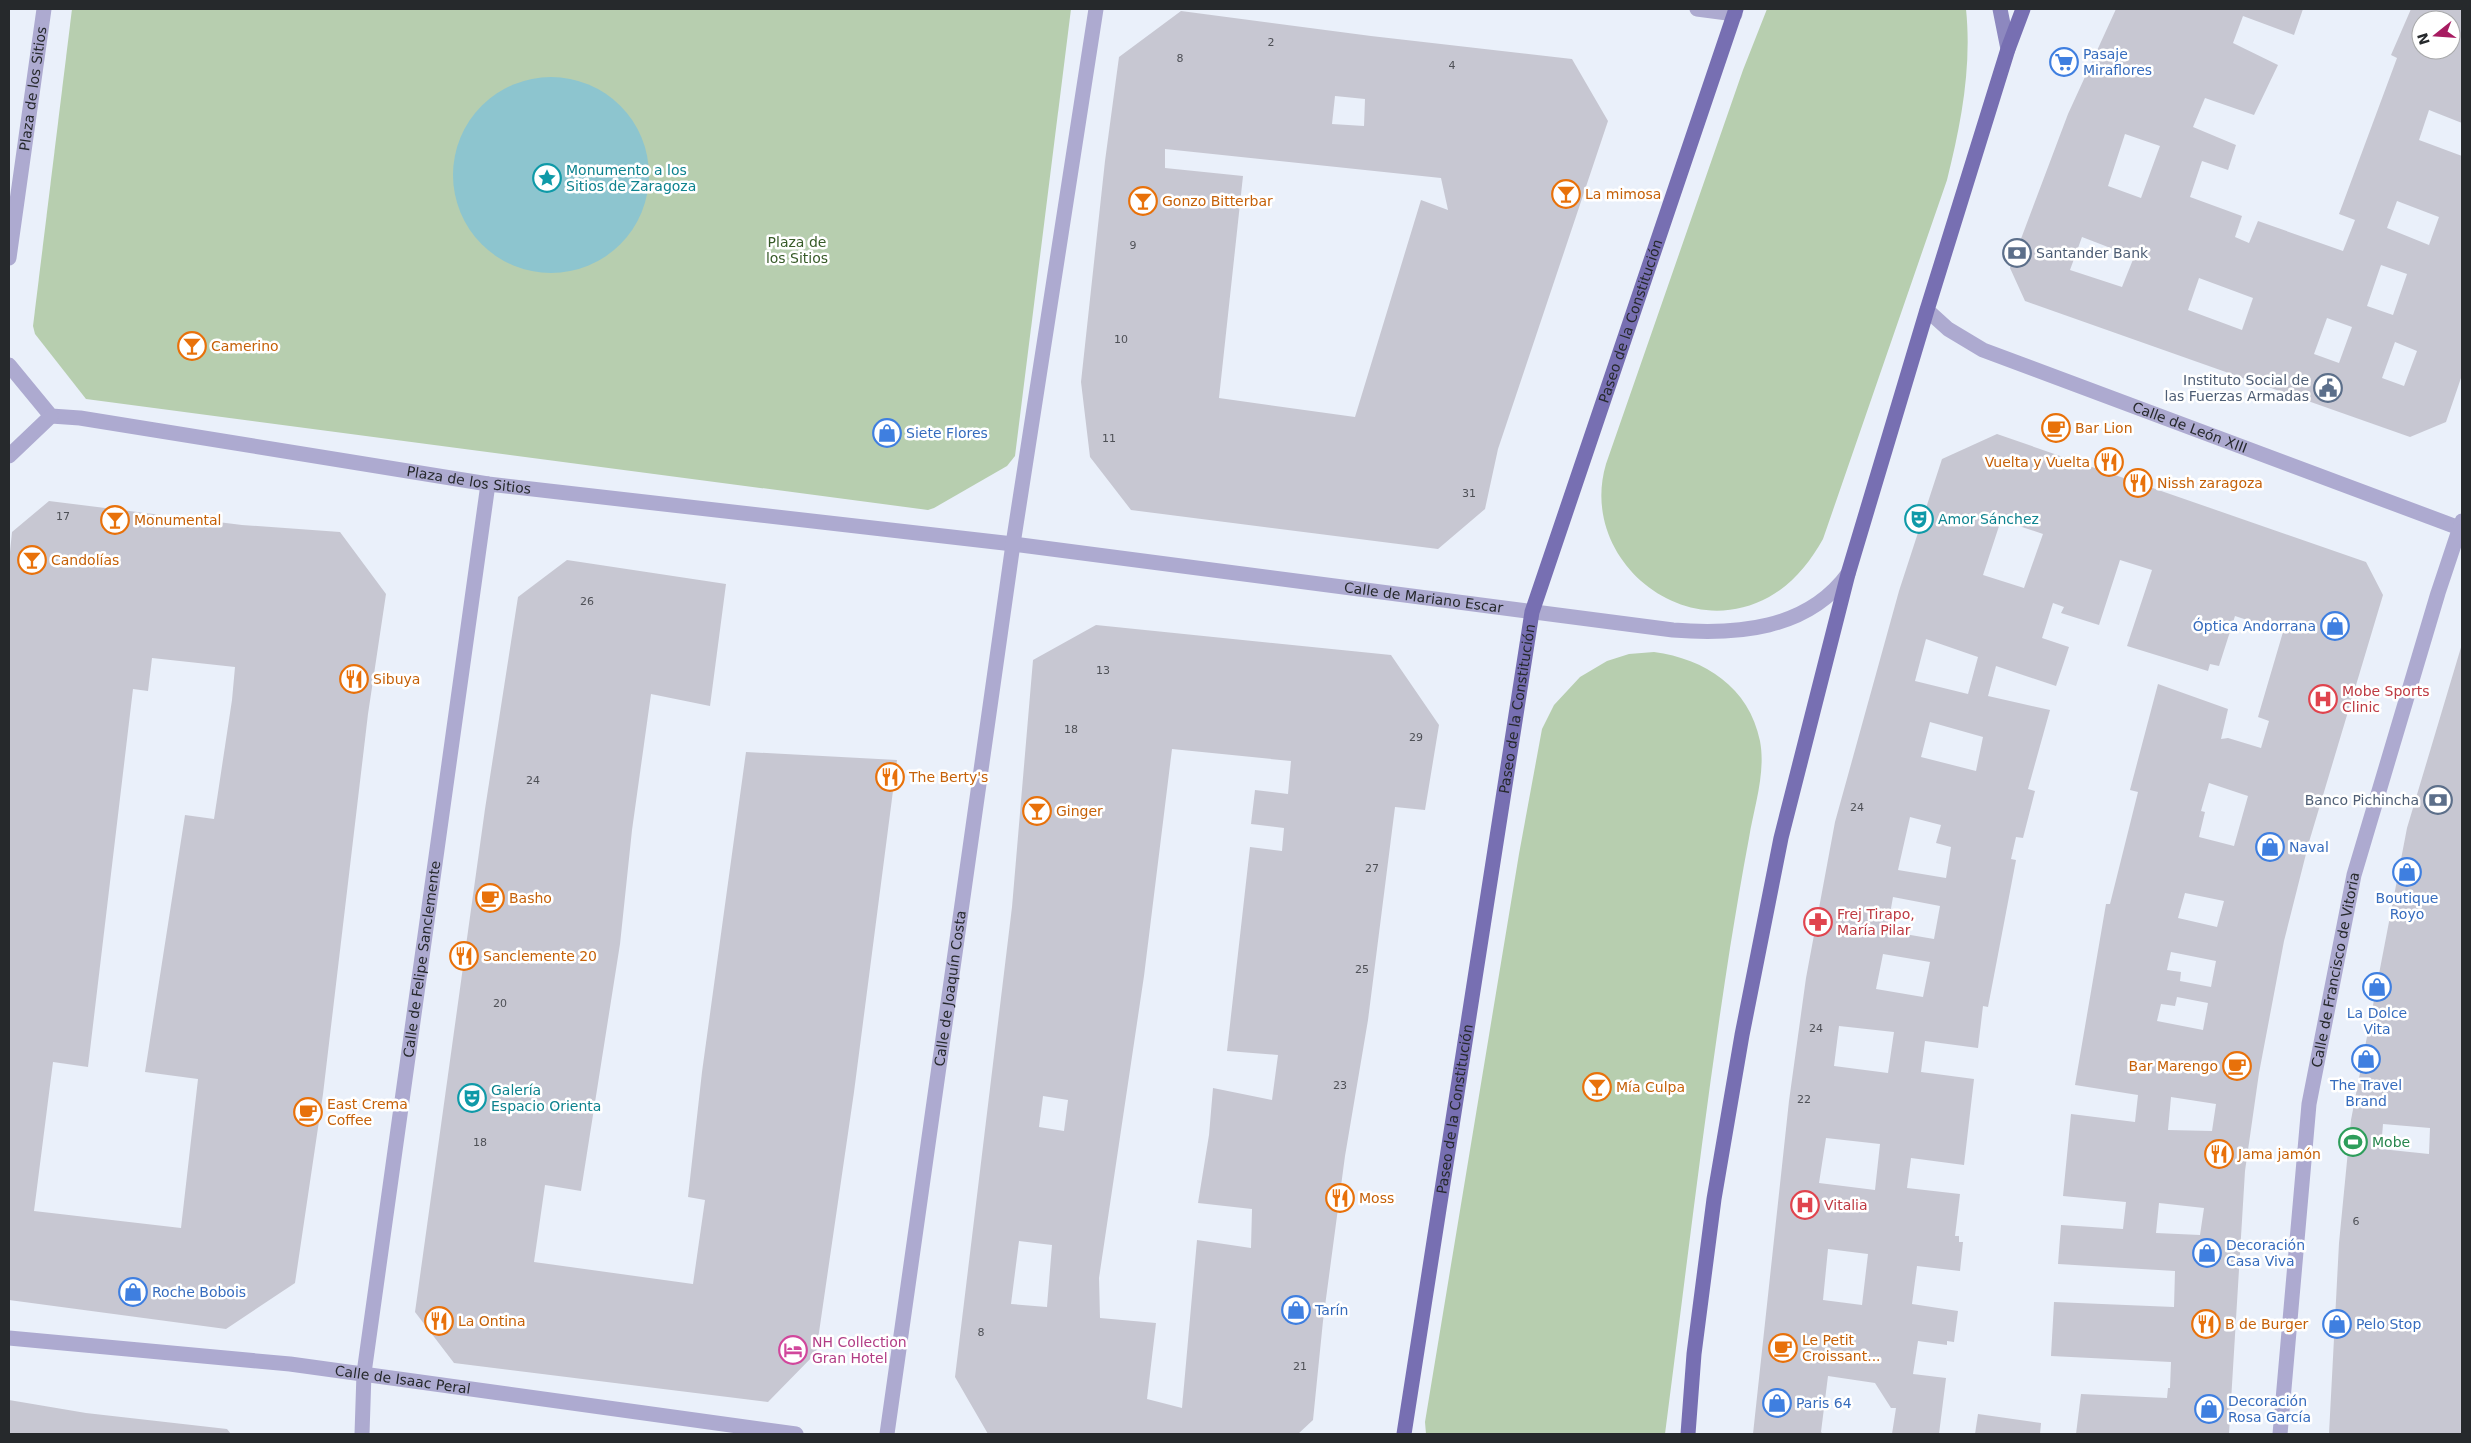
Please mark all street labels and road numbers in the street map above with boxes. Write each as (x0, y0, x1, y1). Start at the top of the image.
street label: Plaza de los Sitios (16, 25, 49, 152)
street label: Paseo de la Constitución (1595, 237, 1665, 405)
street label: Calle de León XIII (2130, 399, 2250, 456)
street label: Plaza de los Sitios (406, 463, 532, 497)
street label: Calle de Mariano Escar (1343, 579, 1504, 616)
street label: Paseo de la Constitución (1496, 623, 1538, 795)
street label: Calle de Felipe Sanclemente (400, 860, 443, 1059)
street label: Calle de Francisco de Vitoria (2308, 871, 2362, 1069)
street label: Calle de Joaquín Costa (931, 909, 969, 1067)
street label: Paseo de la Constitución (1434, 1023, 1476, 1195)
street label: Calle de Isaac Peral (334, 1362, 472, 1397)

